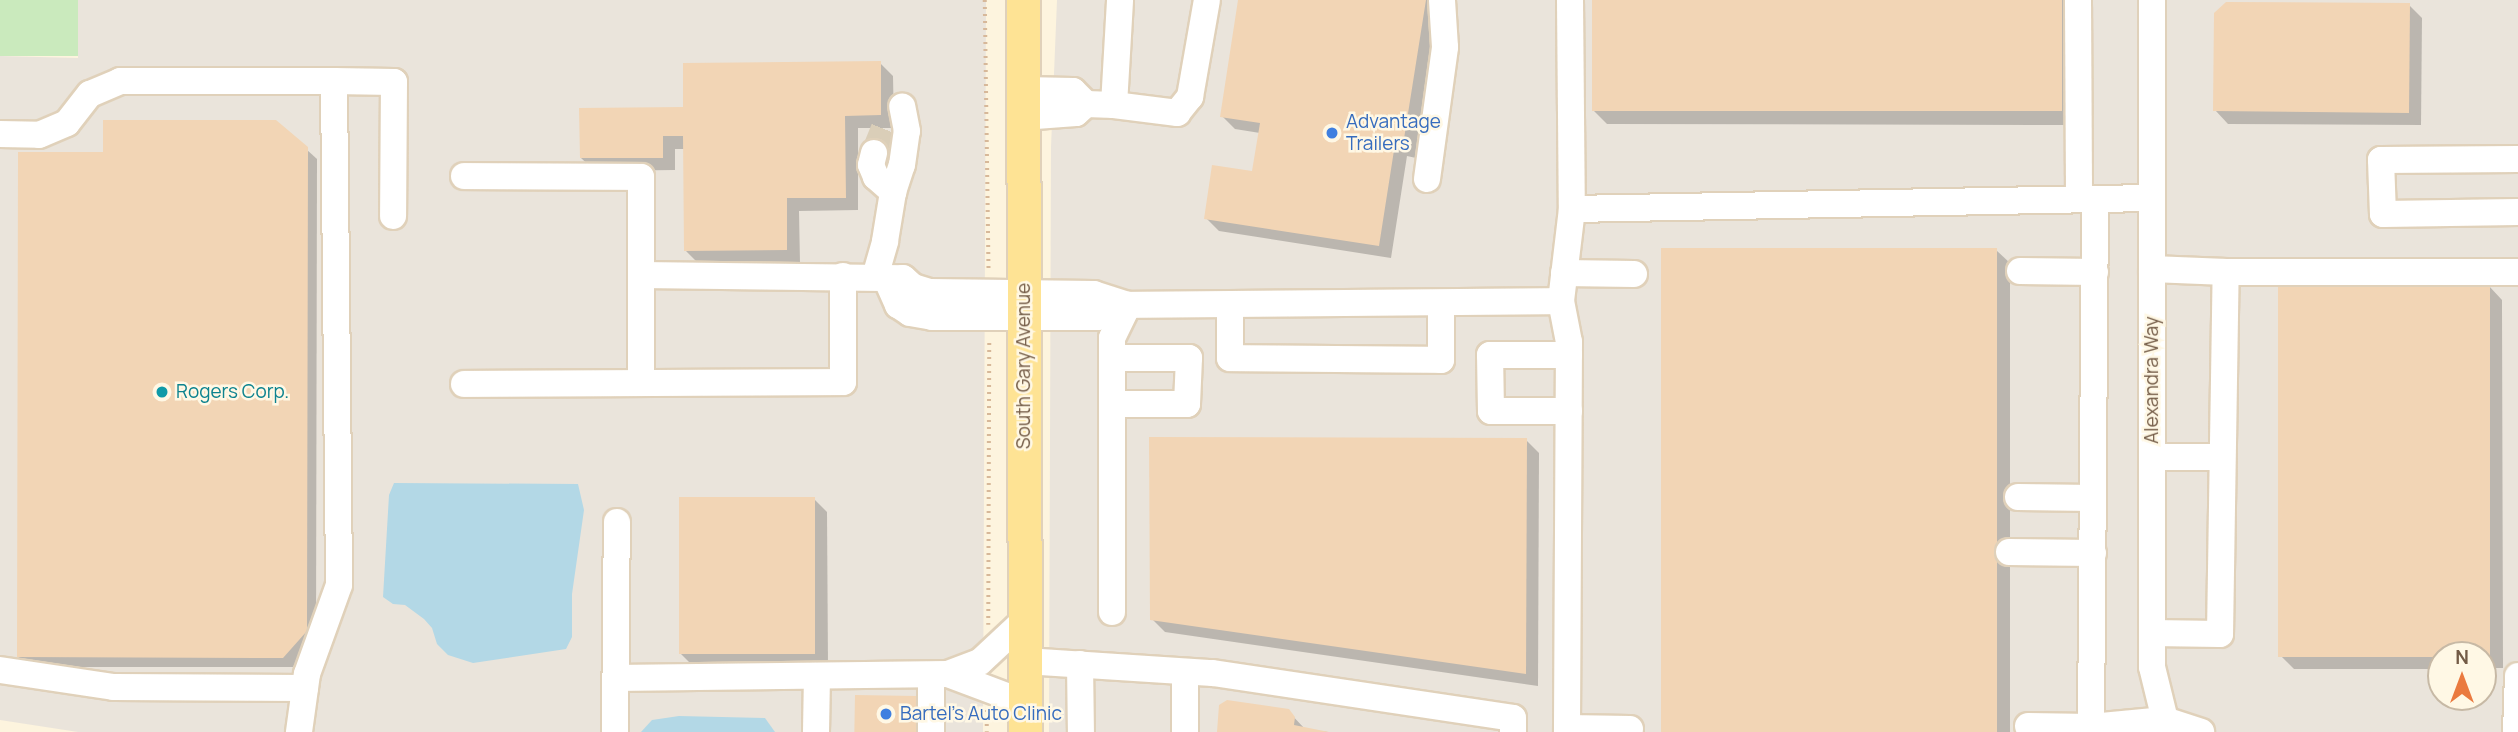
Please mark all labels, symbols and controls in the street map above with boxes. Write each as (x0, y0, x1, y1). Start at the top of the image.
place label: Advantage Trailers (1346, 111, 1441, 155)
marker: Advantage Trailers (1324, 125, 1340, 141)
street label: South Gary Avenue (1013, 283, 1035, 449)
street label: Alexandra Way (2141, 316, 2163, 444)
place label: Rogers Corp. (176, 381, 289, 403)
marker: Rogers Corp. (154, 384, 170, 400)
north arrow (2427, 641, 2497, 711)
text: N (2455, 644, 2469, 670)
place label: Bartel's Auto Clinic (900, 703, 1062, 725)
marker: Bartel's Auto Clinic (878, 706, 894, 722)

